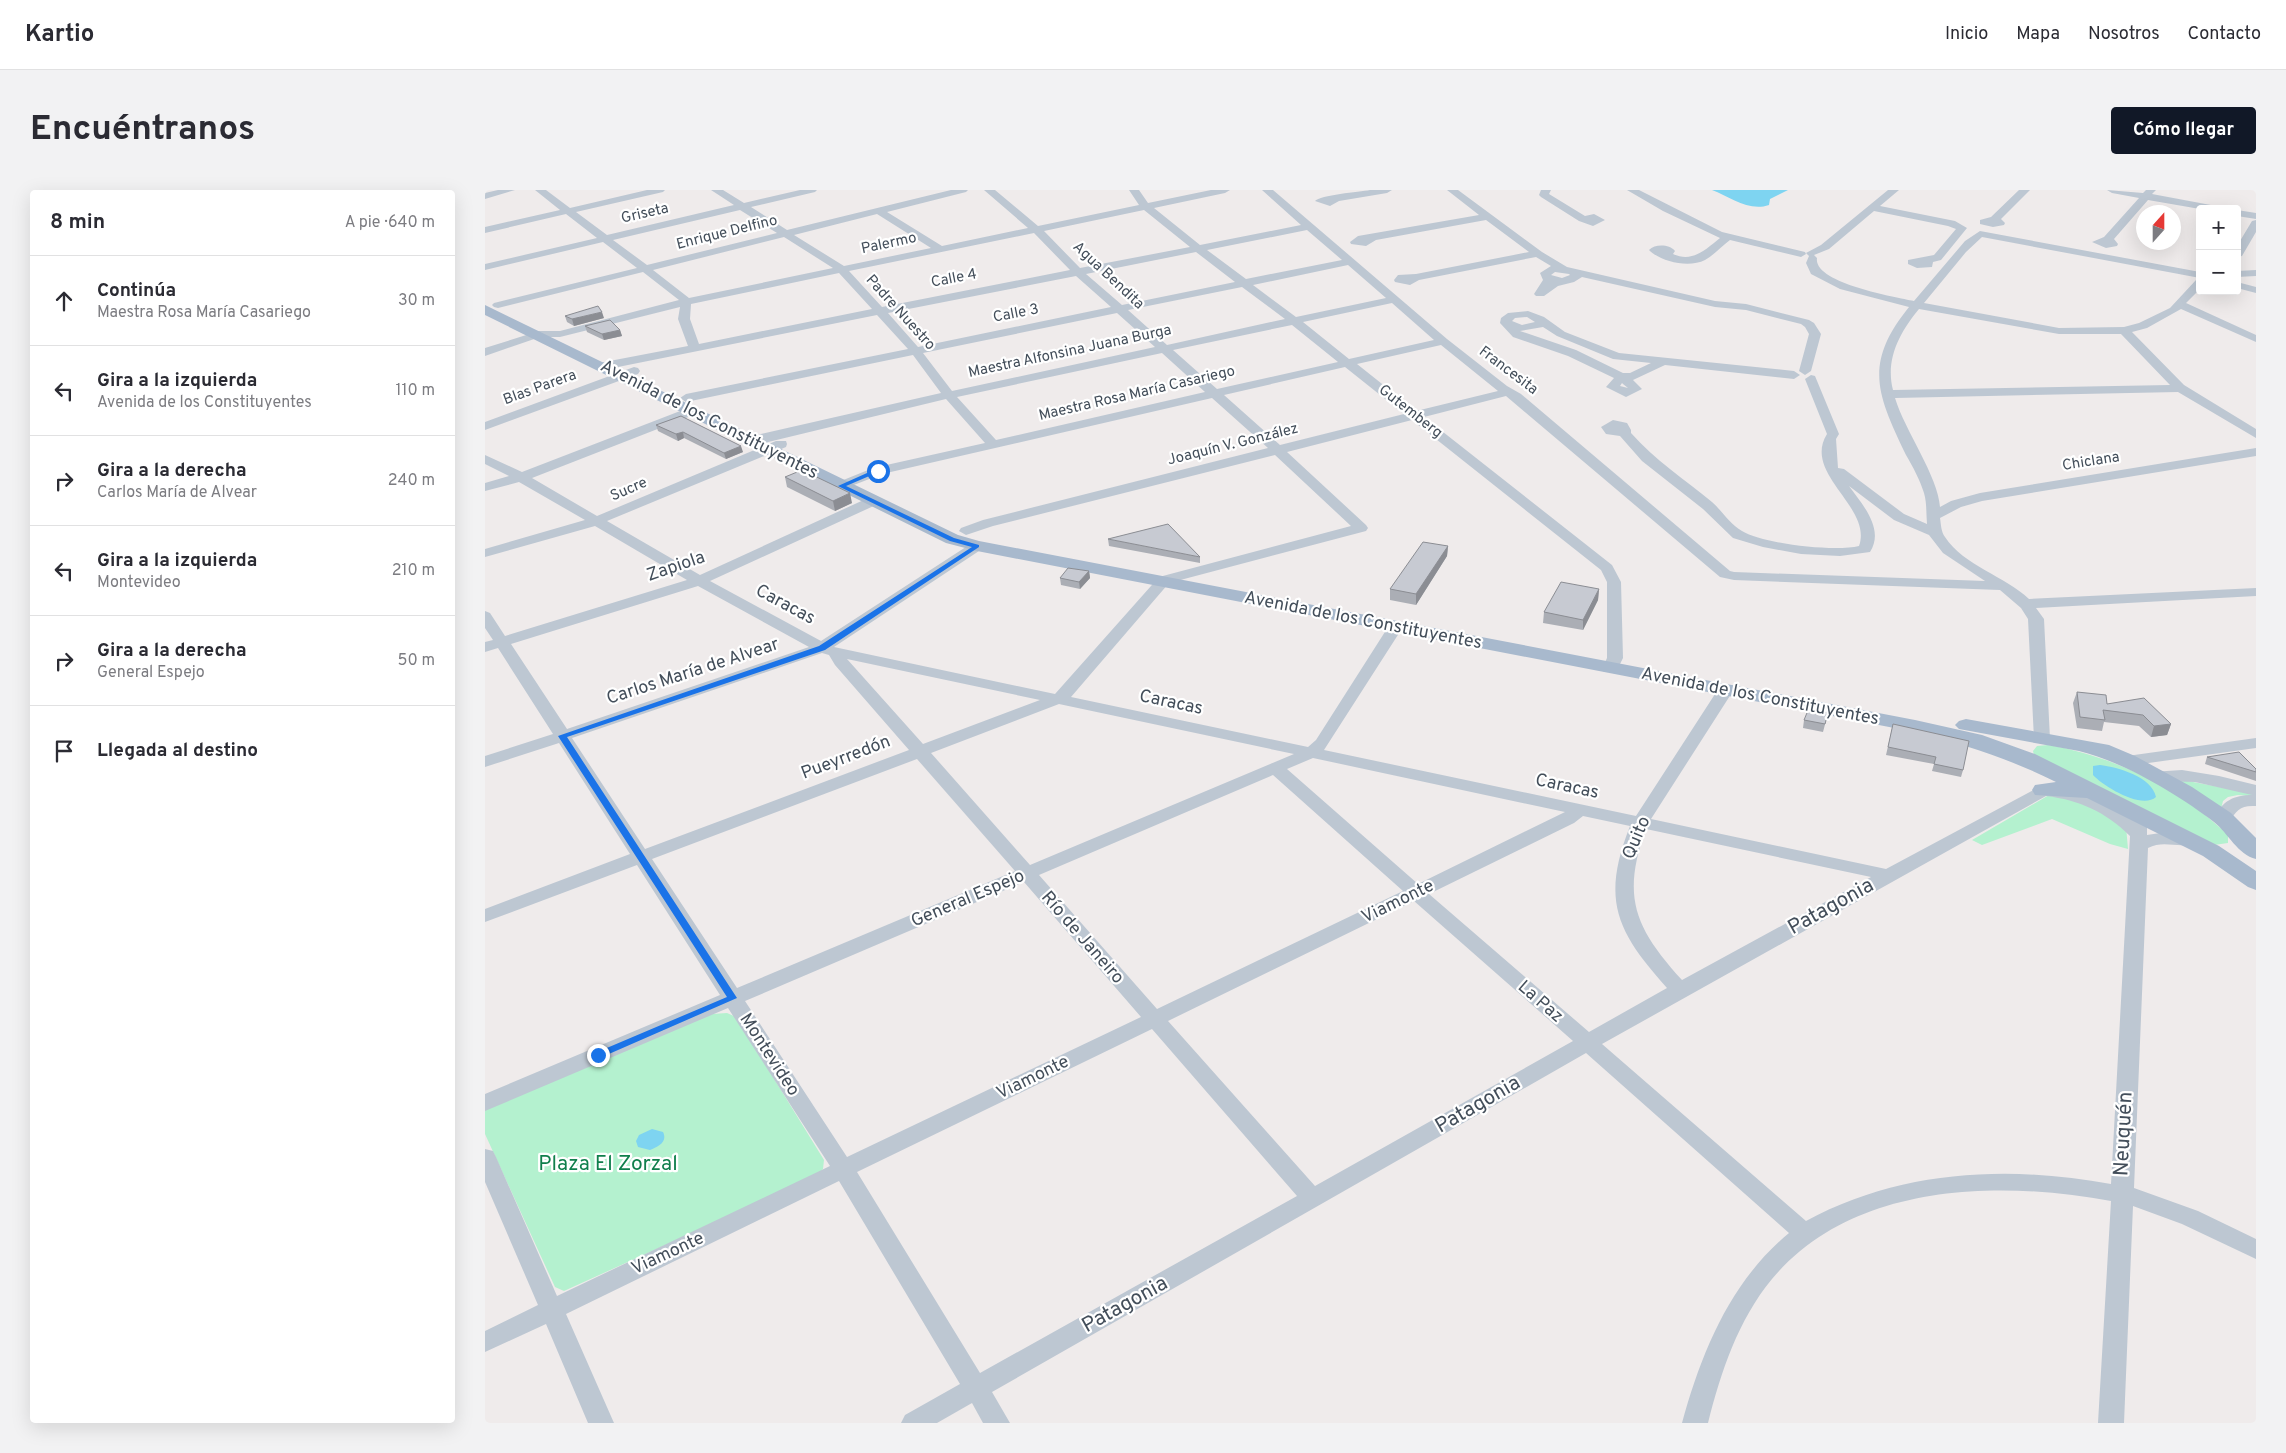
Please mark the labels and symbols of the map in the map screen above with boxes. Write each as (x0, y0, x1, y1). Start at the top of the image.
street label: Griseta (619, 199, 671, 229)
north arrow (2136, 205, 2181, 250)
street label: Enrique Delfino (675, 211, 779, 255)
street label: Palermo (860, 229, 918, 259)
street label: Agua Bendita (1068, 238, 1148, 314)
street label: Calle 4 (929, 265, 979, 293)
street label: Padre Nuestro (861, 271, 939, 355)
street label: Calle 3 (992, 300, 1040, 328)
street label: Maestra Alfonsina Juana Burga (967, 321, 1173, 383)
street label: Francesita (1475, 343, 1541, 399)
street label: Avenida de los Constituyentes (596, 355, 822, 485)
street label: Maestra Rosa María Casariego (1037, 362, 1237, 426)
street label: Blas Parera (501, 366, 579, 410)
street label: Gutemberg (1374, 381, 1446, 443)
street label: Joaquín V. González (1166, 420, 1300, 470)
street label: Chiclana (2061, 448, 2121, 476)
route start (867, 460, 890, 483)
street label: Sucre (608, 474, 650, 506)
street label: Zapiola (644, 546, 708, 588)
street label: Caracas (751, 580, 819, 630)
street label: Avenida de los Constituyentes (1242, 587, 1484, 655)
street label: Carlos María de Alvear (604, 633, 782, 711)
street label: Avenida de los Constituyentes (1639, 663, 1881, 731)
street label: Caracas (1137, 685, 1205, 721)
street label: Pueyrredón (798, 730, 894, 786)
street label: Caracas (1533, 769, 1601, 805)
street label: Quito (1618, 813, 1656, 863)
street label: General Espejo (908, 865, 1028, 933)
street label: Patagonia (1783, 872, 1879, 942)
street label: Viamonte (1358, 875, 1438, 929)
street label: Río de Janeiro (1035, 887, 1129, 989)
street label: La Paz (1512, 976, 1568, 1028)
street label: Montevideo (734, 1009, 804, 1101)
route end (587, 1044, 610, 1067)
street label: Viamonte (993, 1051, 1073, 1105)
street label: Patagonia (1430, 1070, 1526, 1140)
street label: Neuquén (2108, 1091, 2140, 1177)
park label: Plaza El Zorzal (538, 1151, 678, 1178)
street label: Viamonte (628, 1227, 708, 1281)
street label: Patagonia (1077, 1270, 1173, 1340)

